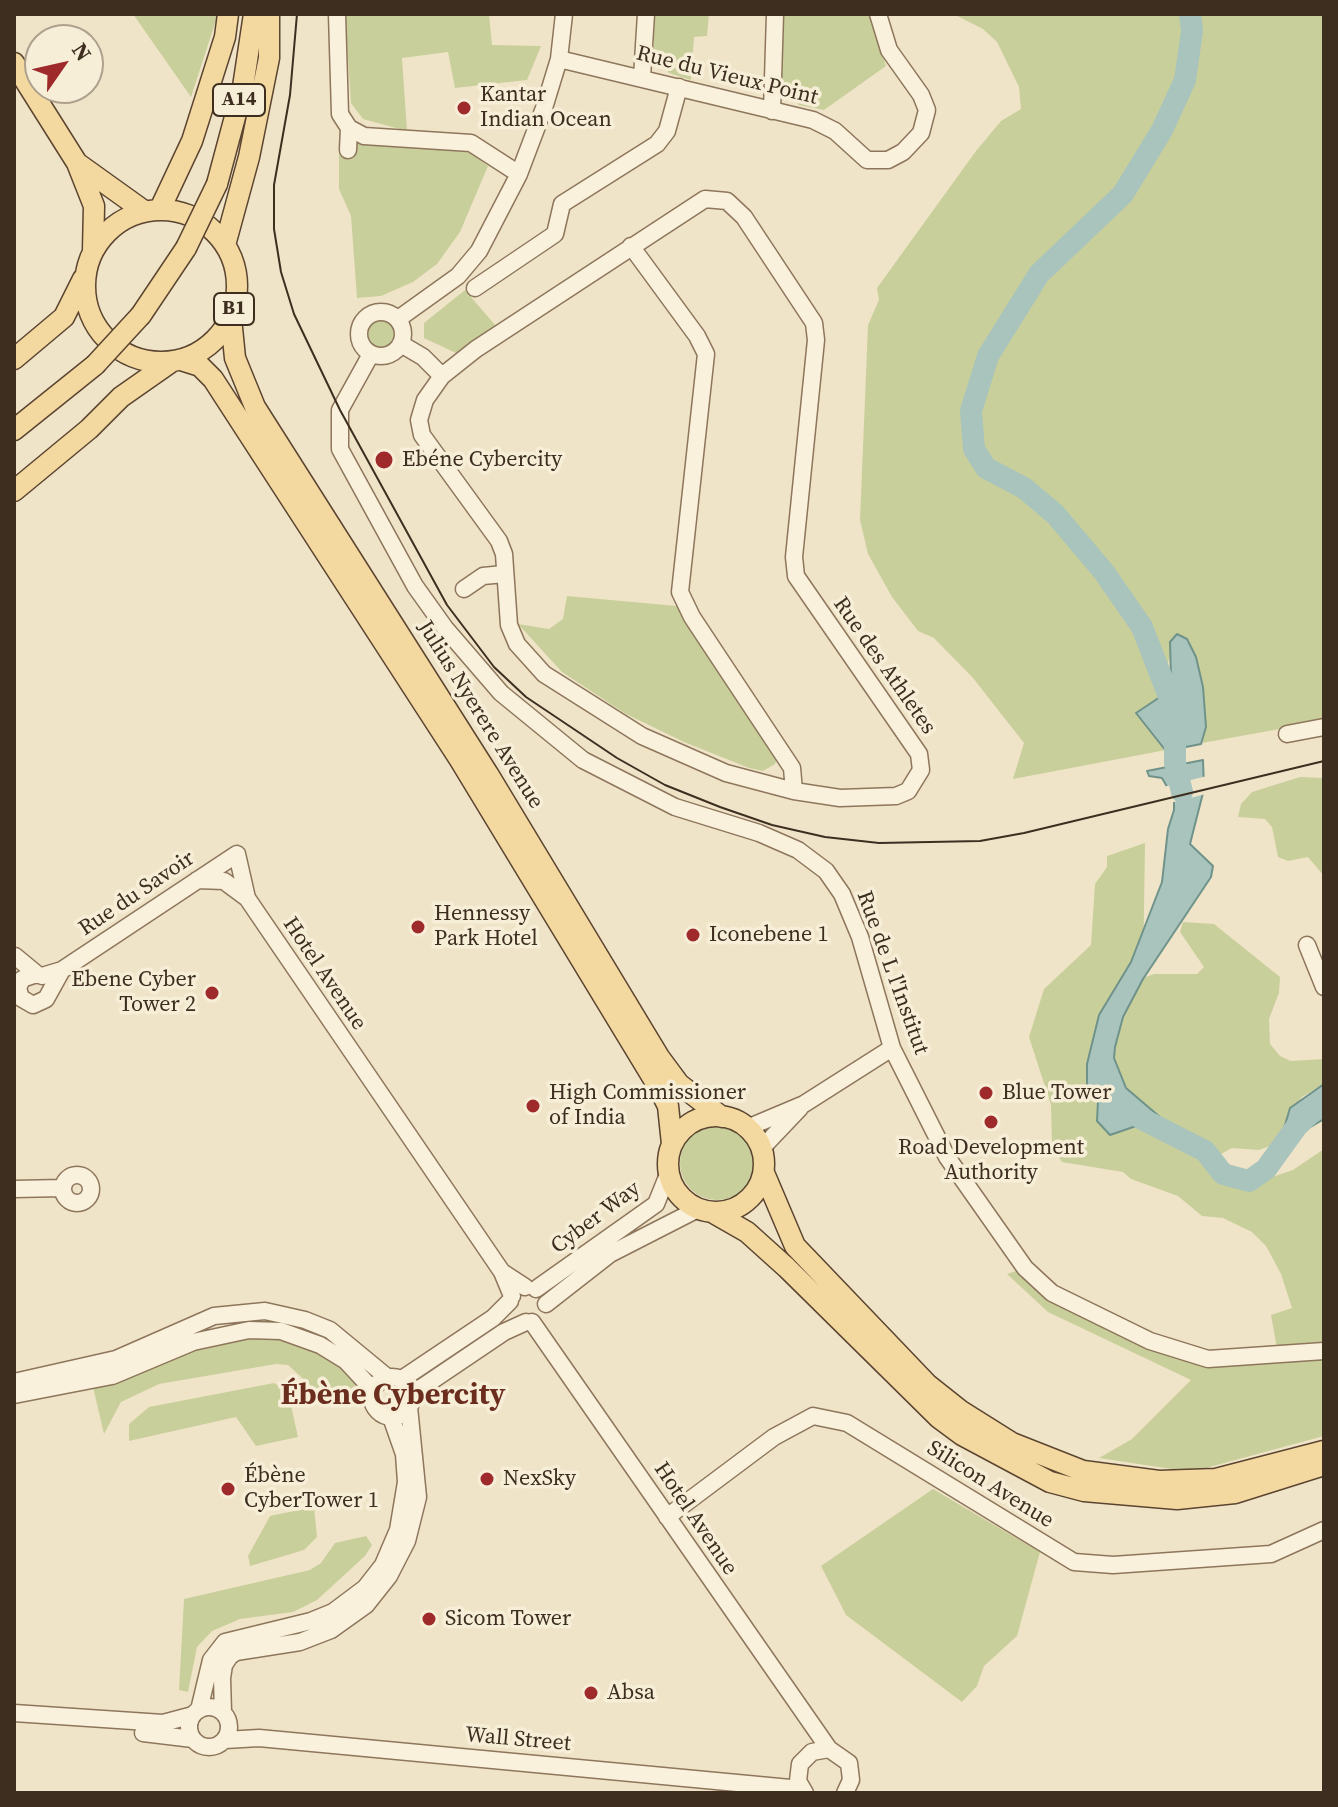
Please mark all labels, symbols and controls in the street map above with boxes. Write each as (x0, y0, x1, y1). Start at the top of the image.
north arrow (24, 24, 104, 104)
text: N (65, 37, 99, 67)
street label: Rue du Vieux Point (633, 41, 821, 111)
place label: Kantar Indian Ocean (480, 82, 612, 134)
road number: A14 (213, 84, 265, 116)
marker: Kantar Indian Ocean (455, 99, 473, 117)
road number: B1 (214, 293, 254, 325)
place label: Ebéne Cybercity (402, 447, 562, 473)
marker: Ebéne Cybercity (373, 449, 395, 471)
street label: Rue des Athletes (827, 592, 941, 740)
street label: Julius Nyerere Avenue (411, 616, 549, 814)
street label: Rue du Savoir (74, 846, 200, 942)
street label: Rue de L l'Institut (850, 888, 934, 1058)
place label: Hennessy Park Hotel (434, 901, 538, 952)
street label: Hotel Avenue (276, 912, 372, 1036)
marker: Hennessy Park Hotel (409, 918, 427, 936)
place label: Iconebene 1 (709, 922, 828, 948)
marker: Iconebene 1 (684, 926, 702, 944)
place label: Ebene Cyber Tower 2 (71, 967, 196, 1018)
marker: Ebene Cyber Tower 2 (203, 984, 221, 1002)
place label: High Commissioner of India (549, 1080, 746, 1132)
place label: Blue Tower (1002, 1080, 1112, 1106)
marker: Blue Tower (977, 1084, 995, 1102)
marker: High Commissioner of India (524, 1097, 542, 1115)
marker: Road Development Authority (982, 1113, 1000, 1131)
place label: Road Development Authority (898, 1135, 1084, 1186)
street label: Cyber Way (546, 1176, 646, 1260)
district label: Ébène Cybercity (280, 1378, 506, 1414)
street label: Silicon Avenue (922, 1436, 1058, 1534)
street label: Hotel Avenue (647, 1457, 743, 1581)
place label: Ébène CyberTower 1 (244, 1463, 379, 1514)
place label: NexSky (503, 1466, 576, 1492)
marker: NexSky (478, 1470, 496, 1488)
marker: Ébène CyberTower 1 (219, 1480, 237, 1498)
place label: Sicom Tower (445, 1606, 571, 1632)
marker: Sicom Tower (420, 1610, 438, 1628)
place label: Absa (607, 1680, 655, 1706)
marker: Absa (582, 1684, 600, 1702)
street label: Wall Street (464, 1722, 572, 1758)

